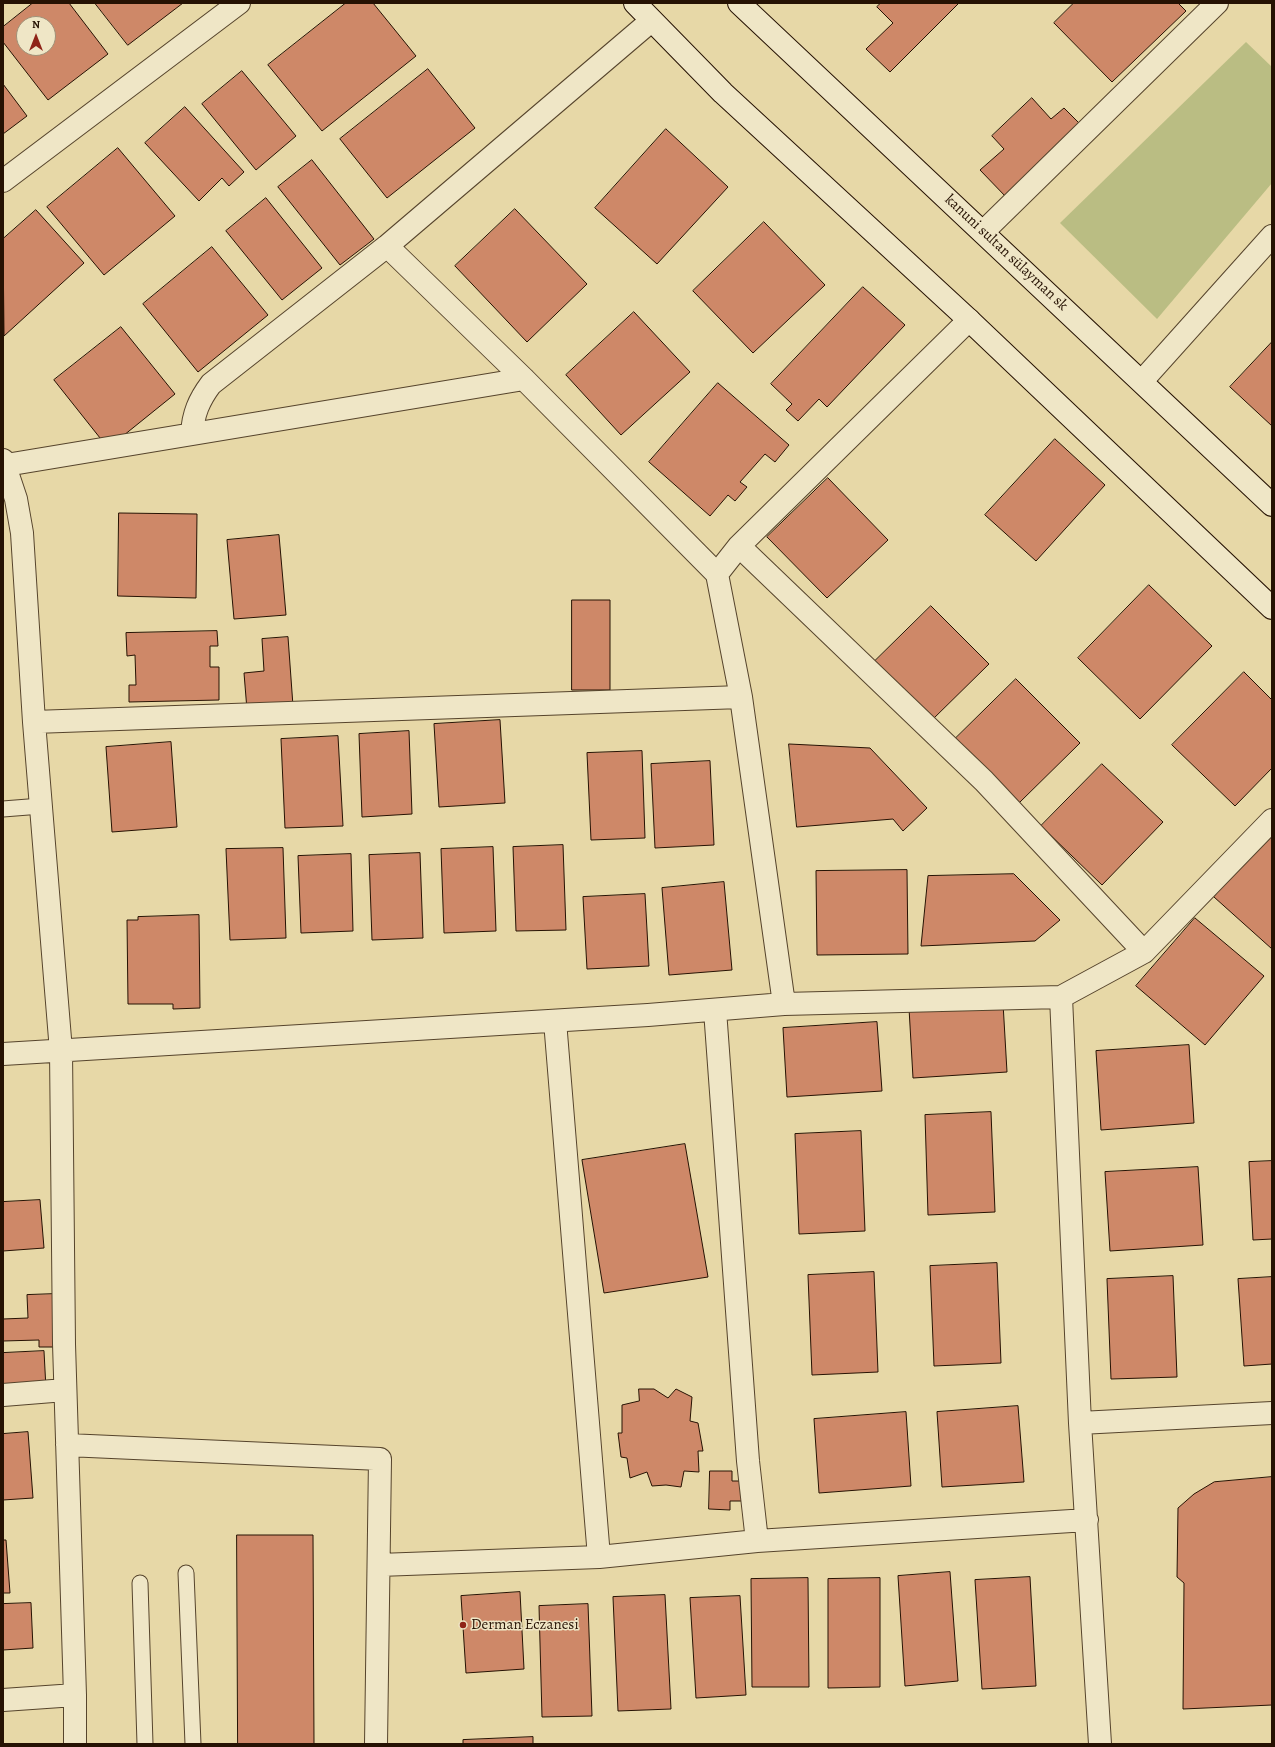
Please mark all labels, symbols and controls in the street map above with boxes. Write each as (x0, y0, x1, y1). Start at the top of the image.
north arrow (16, 16, 56, 56)
text: N (32, 17, 40, 32)
street label: kanuni sultan sülayman sk (941, 191, 1071, 315)
place label: Derman Eczanesi (471, 1616, 579, 1634)
marker: Derman Eczanesi (458, 1620, 468, 1630)

